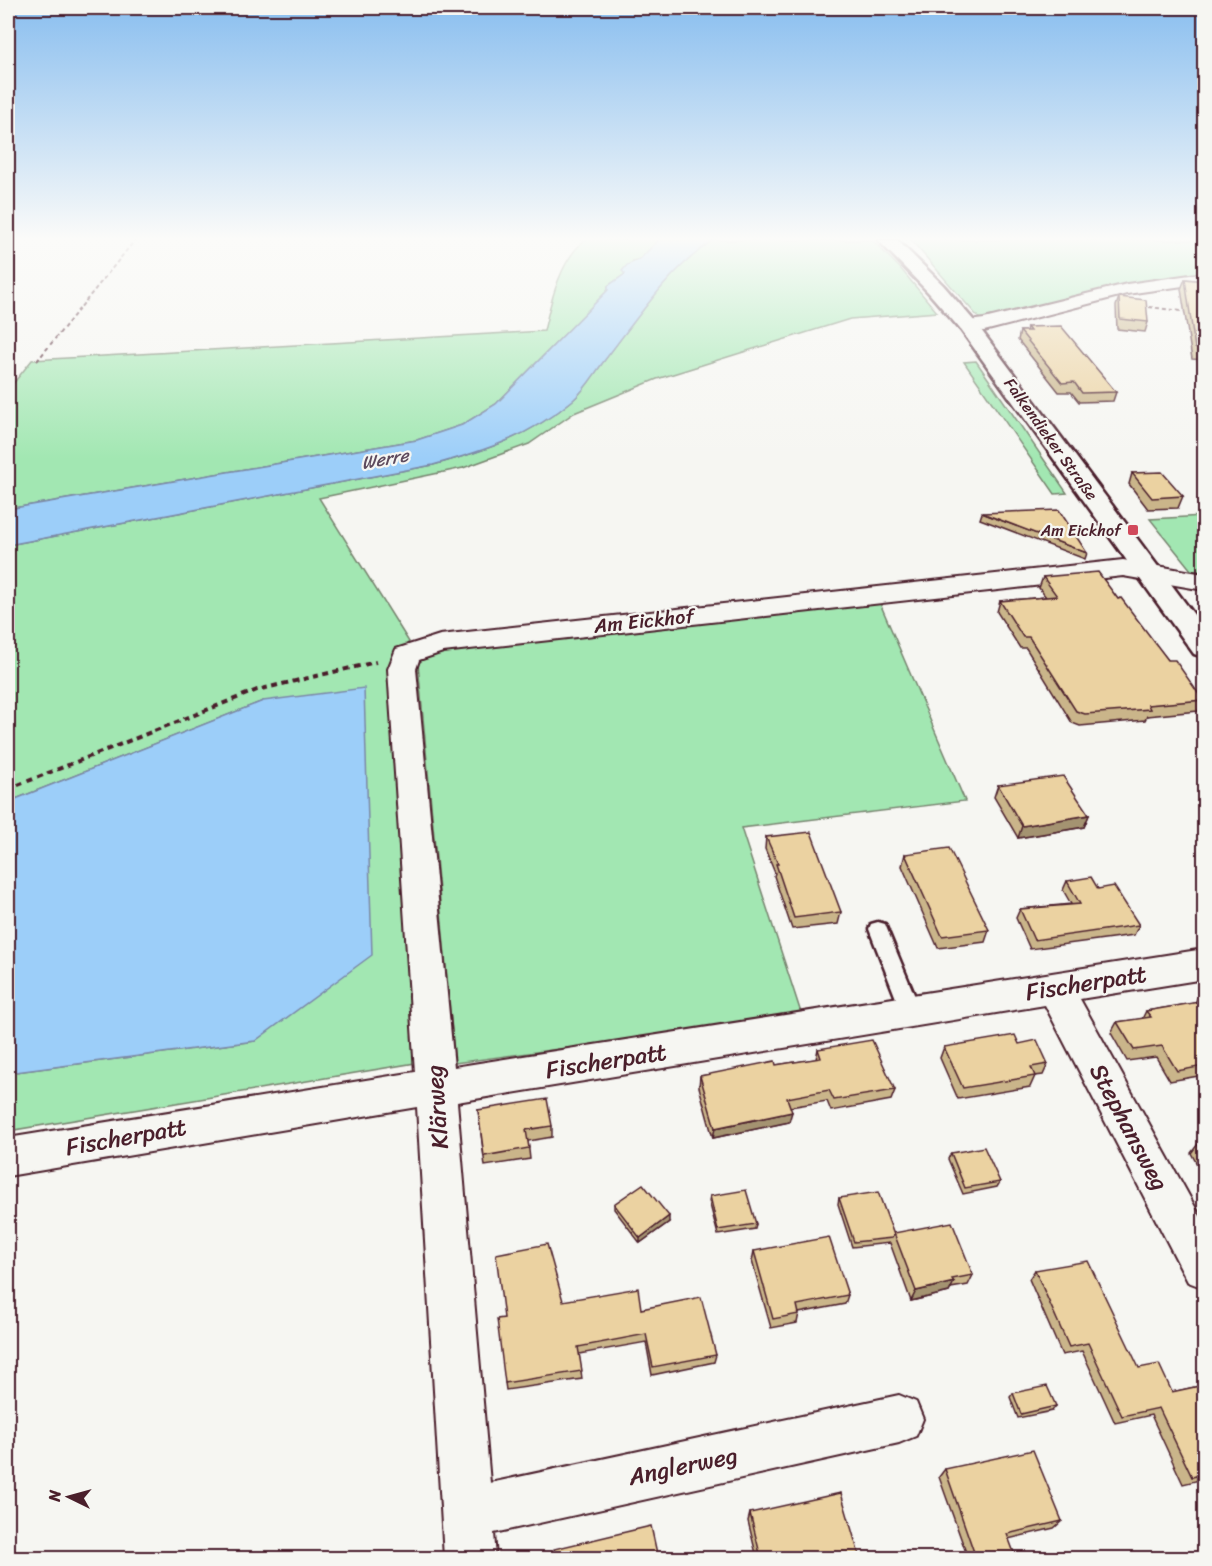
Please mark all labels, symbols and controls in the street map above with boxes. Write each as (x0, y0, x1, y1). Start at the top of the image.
street label: Falkendieker Straße (996, 371, 1106, 507)
water label: Werre (359, 439, 413, 479)
place label: Am Eickhof (1040, 516, 1123, 545)
marker: Am Eickhof (1126, 523, 1140, 537)
street label: Am Eickhof (591, 598, 698, 644)
street label: Fischerpatt (1022, 953, 1150, 1013)
street label: Fischerpatt (542, 1031, 670, 1091)
street label: Stephansweg (1078, 1056, 1180, 1198)
street label: Klärweg (413, 1063, 461, 1151)
street label: Fischerpatt (62, 1106, 190, 1168)
street label: Anglerweg (623, 1434, 742, 1498)
north arrow (39, 1467, 99, 1527)
text: N (40, 1488, 70, 1504)

